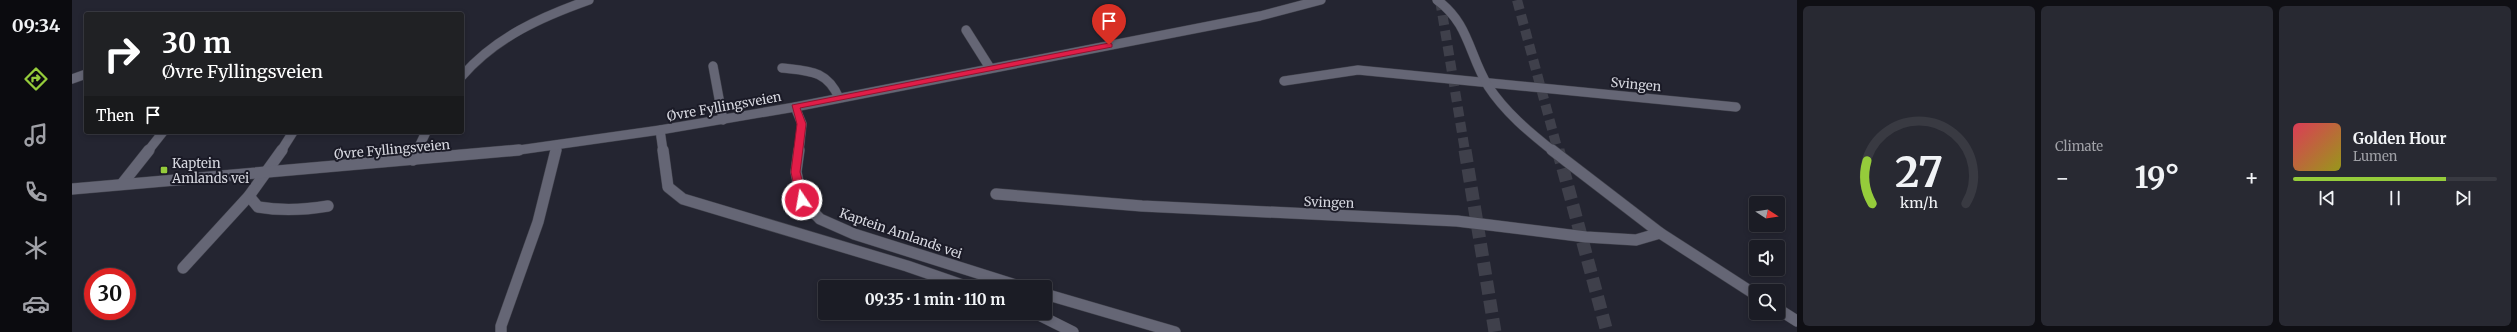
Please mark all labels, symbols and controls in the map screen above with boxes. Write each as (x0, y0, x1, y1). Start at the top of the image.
pin (1092, 4, 1126, 45)
icon: arrive (1098, 10, 1120, 32)
text: 09:34 (12, 14, 60, 37)
text: 30 m (162, 25, 231, 61)
icon: right (96, 28, 148, 80)
text: Øvre Fyllingsveien (162, 60, 323, 83)
icon: directions (22, 65, 50, 93)
street label: Svingen (1610, 74, 1662, 95)
street label: Øvre Fyllingsveien (665, 88, 783, 125)
icon: arrive (142, 104, 164, 126)
text: Then (96, 106, 134, 125)
icon: music (22, 121, 50, 149)
text: Golden Hour (2353, 129, 2447, 148)
street label: Øvre Fyllingsveien (333, 136, 451, 163)
text: Climate (2055, 138, 2103, 155)
text: 27 (1895, 146, 1943, 198)
text: Lumen (2353, 148, 2397, 165)
place label: Kaptein Amlands vei (171, 155, 249, 187)
text: 19° (2135, 158, 2180, 196)
text: − (2055, 164, 2070, 192)
text: + (2244, 164, 2259, 192)
marker: Kaptein Amlands vei (159, 165, 169, 175)
icon: phone (22, 178, 50, 206)
position arrow (781, 179, 823, 221)
icon: previous (2316, 187, 2338, 209)
icon: pause (2384, 187, 2406, 209)
icon: next (2452, 187, 2474, 209)
street label: Svingen (1303, 193, 1355, 212)
text: km/h (1900, 194, 1938, 212)
north arrow (1749, 196, 1785, 232)
map controls (1749, 196, 1785, 320)
street label: Kaptein Amlands vei (837, 204, 965, 263)
icon: climate (22, 234, 50, 262)
button: sound (1749, 240, 1785, 276)
speed limit sign: 30 (84, 268, 136, 320)
button: search (1749, 284, 1785, 320)
icon: car (22, 290, 50, 318)
text: 09:35 · 1 min · 110 m (865, 290, 1005, 309)

